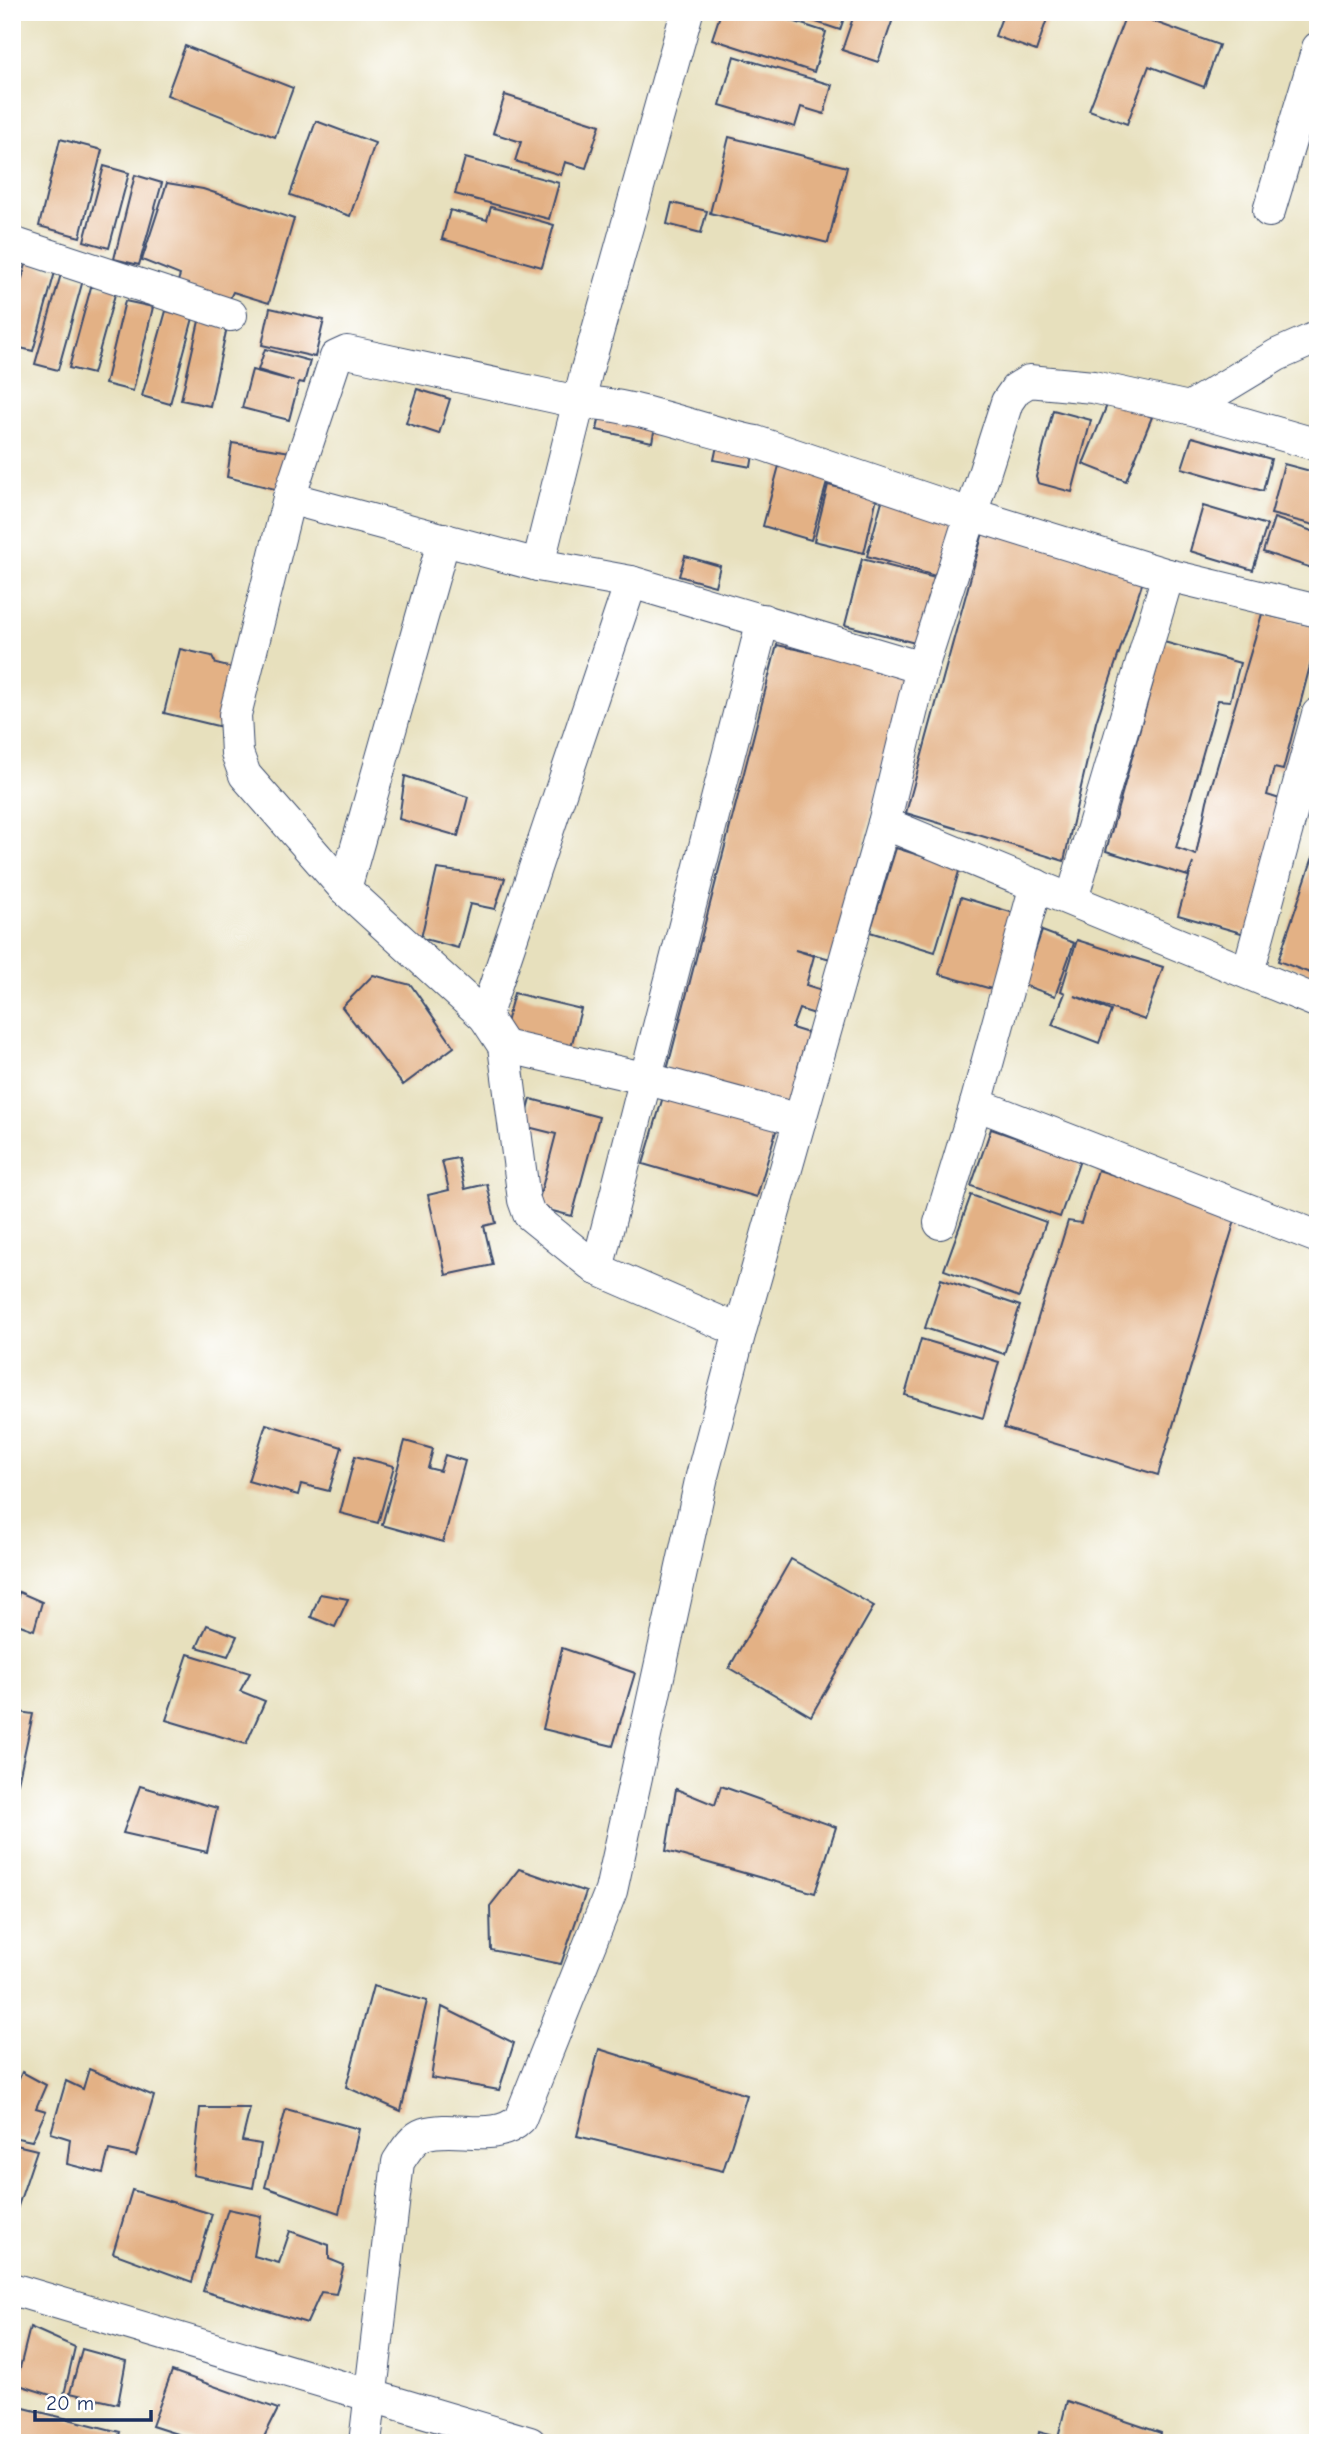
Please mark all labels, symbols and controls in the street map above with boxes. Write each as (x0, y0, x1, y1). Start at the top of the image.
scale bar (35, 2378, 150, 2422)
text: 20 m (46, 2391, 94, 2415)

